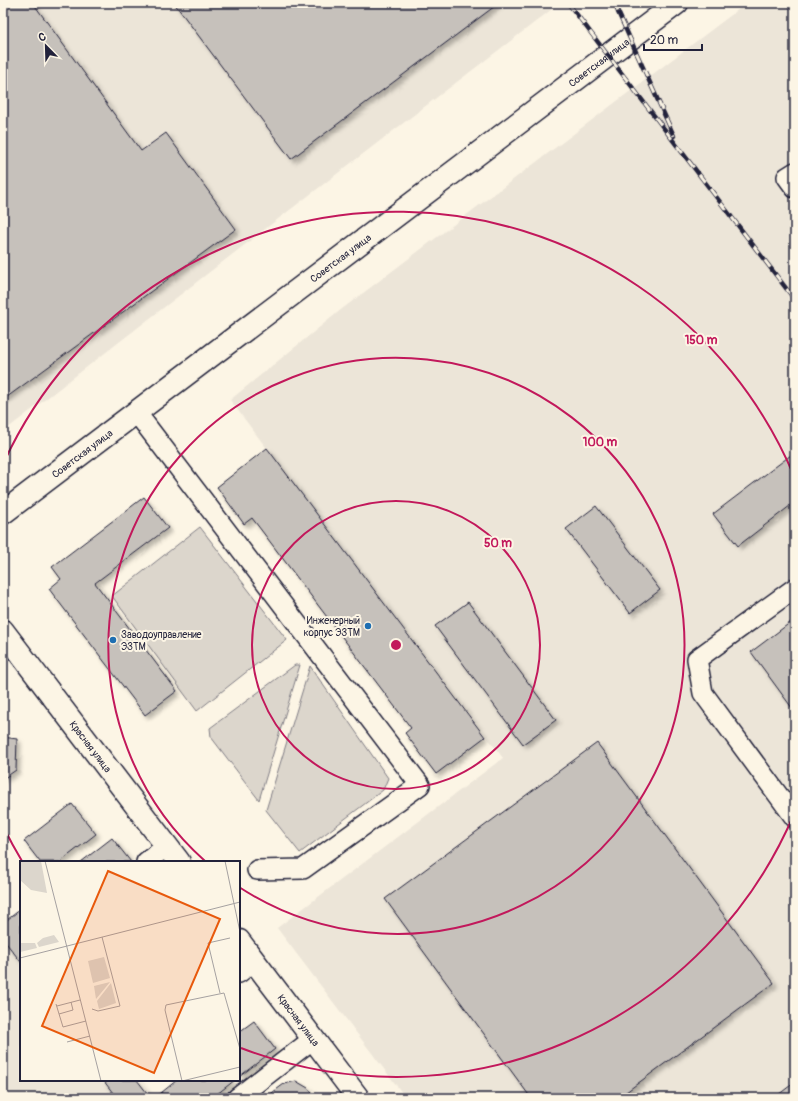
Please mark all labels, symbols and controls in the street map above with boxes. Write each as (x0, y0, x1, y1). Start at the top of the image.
north arrow (26, 26, 66, 66)
scale bar (644, 26, 702, 52)
text: С (37, 30, 48, 45)
text: 20 m (650, 33, 679, 48)
street label: Советская улица (566, 36, 632, 90)
street label: Советская улица (308, 231, 374, 285)
text: 150 m (685, 333, 718, 348)
street label: Советская улица (50, 427, 116, 481)
text: 100 m (583, 435, 618, 450)
text: 50 m (484, 536, 512, 551)
place label: Инженерный корпус ЭЗТМ (303, 615, 360, 639)
marker: Инженерный корпус ЭЗТМ (363, 621, 373, 631)
place label: Заводоуправление ЭЗТМ (121, 629, 202, 653)
marker: Заводоуправление ЭЗТМ (108, 635, 118, 645)
centre of rings (389, 638, 403, 652)
street label: Красная улица (67, 719, 114, 775)
inset map (20, 861, 240, 1081)
street label: Красная улица (275, 992, 322, 1049)

